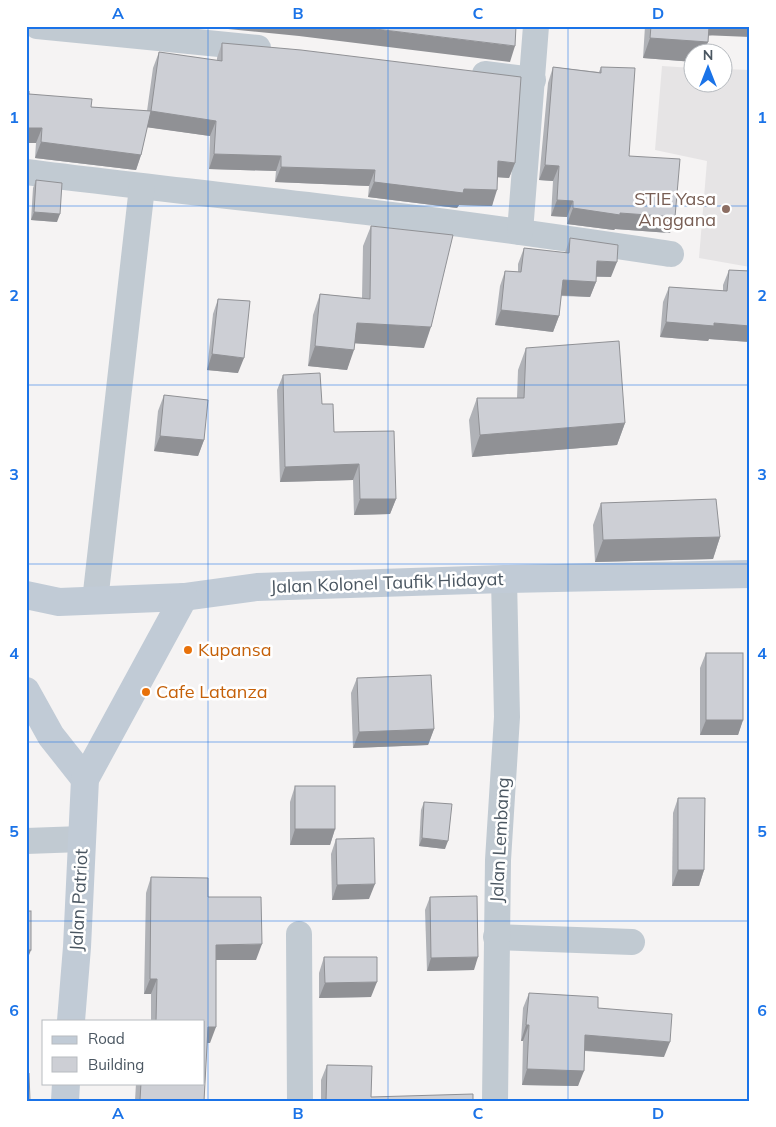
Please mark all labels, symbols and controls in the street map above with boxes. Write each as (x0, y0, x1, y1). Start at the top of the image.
text: A (112, 3, 124, 23)
text: B (292, 3, 304, 23)
text: C (473, 3, 484, 23)
text: D (652, 3, 664, 23)
north arrow (684, 42, 734, 92)
text: N (703, 46, 713, 64)
text: 1 (9, 107, 19, 127)
text: 1 (757, 107, 767, 127)
place label: STIE Yasa Anggana (634, 187, 716, 231)
marker: STIE Yasa Anggana (720, 203, 732, 215)
text: 2 (9, 285, 19, 305)
text: 2 (757, 285, 767, 305)
text: 3 (9, 464, 19, 484)
text: 3 (757, 464, 767, 484)
street label: Jalan Kolonel Taufik Hidayat (270, 567, 504, 598)
place label: Kupansa (198, 638, 272, 661)
text: 4 (9, 643, 19, 663)
text: 4 (757, 643, 767, 663)
marker: Kupansa (182, 644, 194, 656)
place label: Cafe Latanza (156, 680, 267, 703)
marker: Cafe Latanza (140, 686, 152, 698)
street label: Jalan Lembang (485, 777, 514, 903)
text: 5 (9, 821, 19, 841)
text: 5 (757, 821, 767, 841)
street label: Jalan Patriot (64, 848, 93, 952)
text: 6 (9, 1000, 19, 1020)
text: 6 (757, 1000, 767, 1020)
legend (42, 1020, 205, 1084)
text: Road (88, 1029, 125, 1048)
text: Building (88, 1055, 144, 1074)
text: A (112, 1103, 124, 1123)
text: B (292, 1103, 304, 1123)
text: C (473, 1103, 484, 1123)
text: D (652, 1103, 664, 1123)

